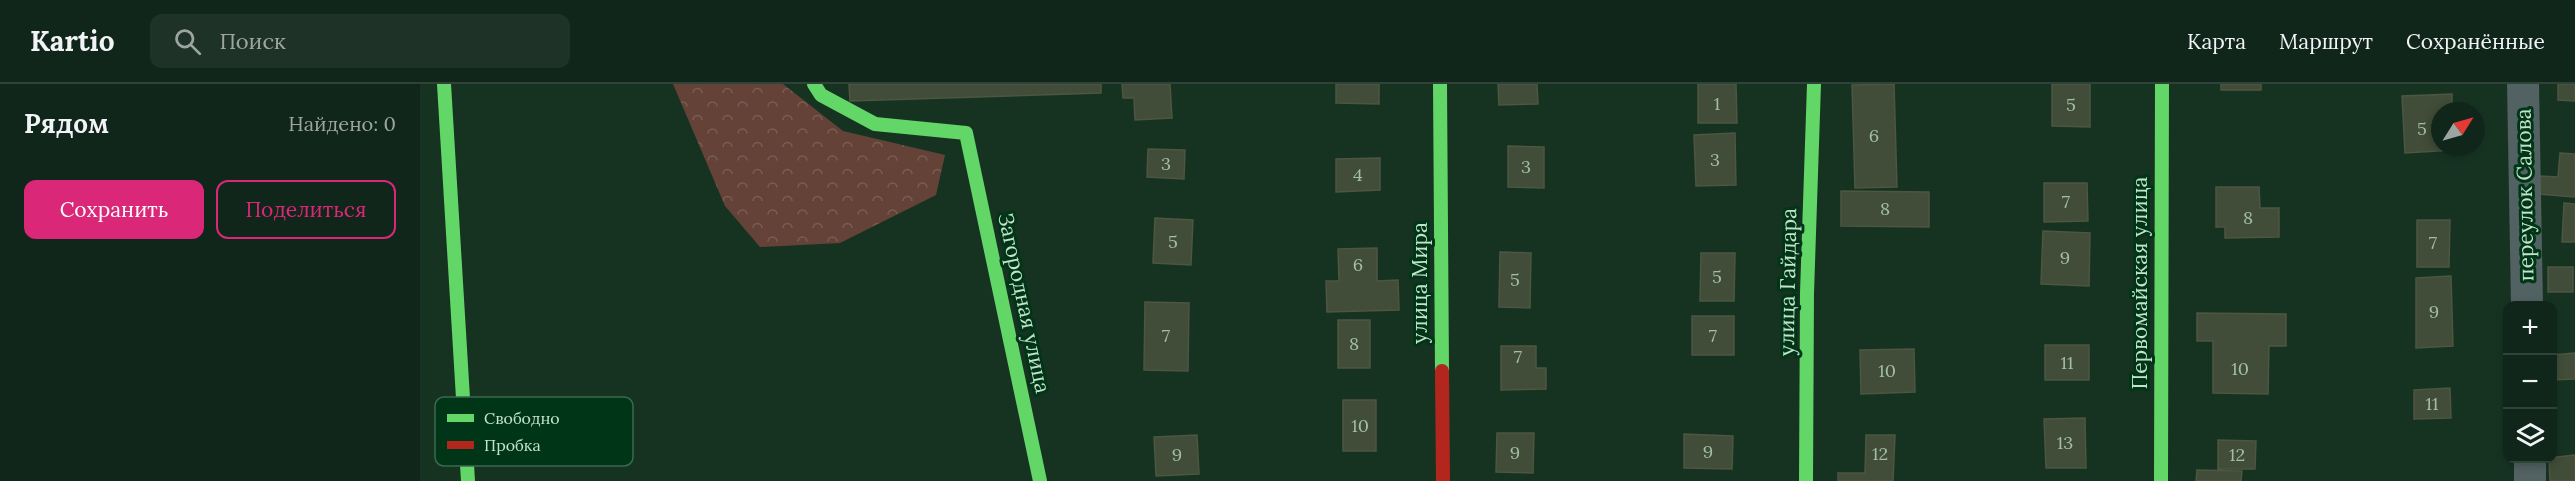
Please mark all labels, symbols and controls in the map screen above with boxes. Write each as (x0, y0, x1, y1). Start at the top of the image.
search box (150, 14, 570, 68)
text: Kartio (30, 23, 114, 59)
icon: search (171, 25, 204, 58)
text: Поиск (219, 27, 286, 55)
text: Карта (2187, 28, 2246, 55)
text: Маршрут (2279, 28, 2373, 55)
text: Сохранённые (2406, 28, 2545, 55)
house number: 1 (1714, 92, 1720, 115)
house number: 5 (2066, 93, 2076, 116)
north arrow (2431, 102, 2485, 156)
text: Рядом (24, 107, 109, 140)
street label: переулок Салова (2509, 108, 2540, 282)
text: Найдено: 0 (288, 111, 396, 136)
house number: 5 (2417, 117, 2427, 140)
house number: 6 (1869, 124, 1879, 147)
house number: 3 (1710, 148, 1720, 171)
house number: 3 (1161, 152, 1171, 175)
house number: 3 (1521, 155, 1531, 178)
house number: 4 (1353, 163, 1363, 186)
street label: Первомайская улица (2126, 176, 2153, 389)
button: Сохранить (24, 180, 204, 239)
button: Поделиться (216, 180, 396, 239)
house number: 7 (2062, 190, 2070, 213)
house number: 8 (1880, 197, 1890, 220)
house number: 8 (2243, 206, 2253, 229)
street label: улица Гайдара (1773, 208, 1802, 356)
street label: Загородная улица (992, 210, 1057, 396)
street label: улица Мира (1406, 222, 1433, 344)
house number: 5 (1168, 230, 1178, 253)
house number: 7 (2429, 231, 2437, 254)
house number: 9 (2060, 246, 2070, 269)
house number: 6 (1353, 253, 1363, 276)
house number: 5 (1712, 265, 1722, 288)
house number: 5 (1510, 268, 1520, 291)
house number: 9 (2429, 300, 2439, 323)
map controls (2503, 301, 2557, 463)
button: + (2503, 301, 2557, 355)
house number: 7 (1162, 324, 1170, 347)
house number: 7 (1709, 324, 1717, 347)
house number: 8 (1349, 332, 1359, 355)
house number: 7 (1514, 345, 1522, 368)
house number: 11 (2060, 351, 2074, 374)
button: − (2503, 355, 2557, 409)
house number: 10 (2231, 357, 2249, 380)
house number: 10 (1878, 359, 1896, 382)
house number: 11 (2425, 392, 2439, 415)
legend (435, 397, 633, 466)
text: Свободно (484, 408, 560, 428)
button: layers (2503, 409, 2557, 463)
house number: 10 (1351, 414, 1369, 437)
house number: 13 (2057, 431, 2073, 454)
text: Пробка (484, 435, 541, 455)
house number: 9 (1703, 440, 1713, 463)
house number: 9 (1510, 441, 1520, 464)
house number: 12 (1872, 442, 1888, 465)
house number: 9 (1172, 443, 1182, 466)
house number: 12 (2229, 443, 2245, 466)

